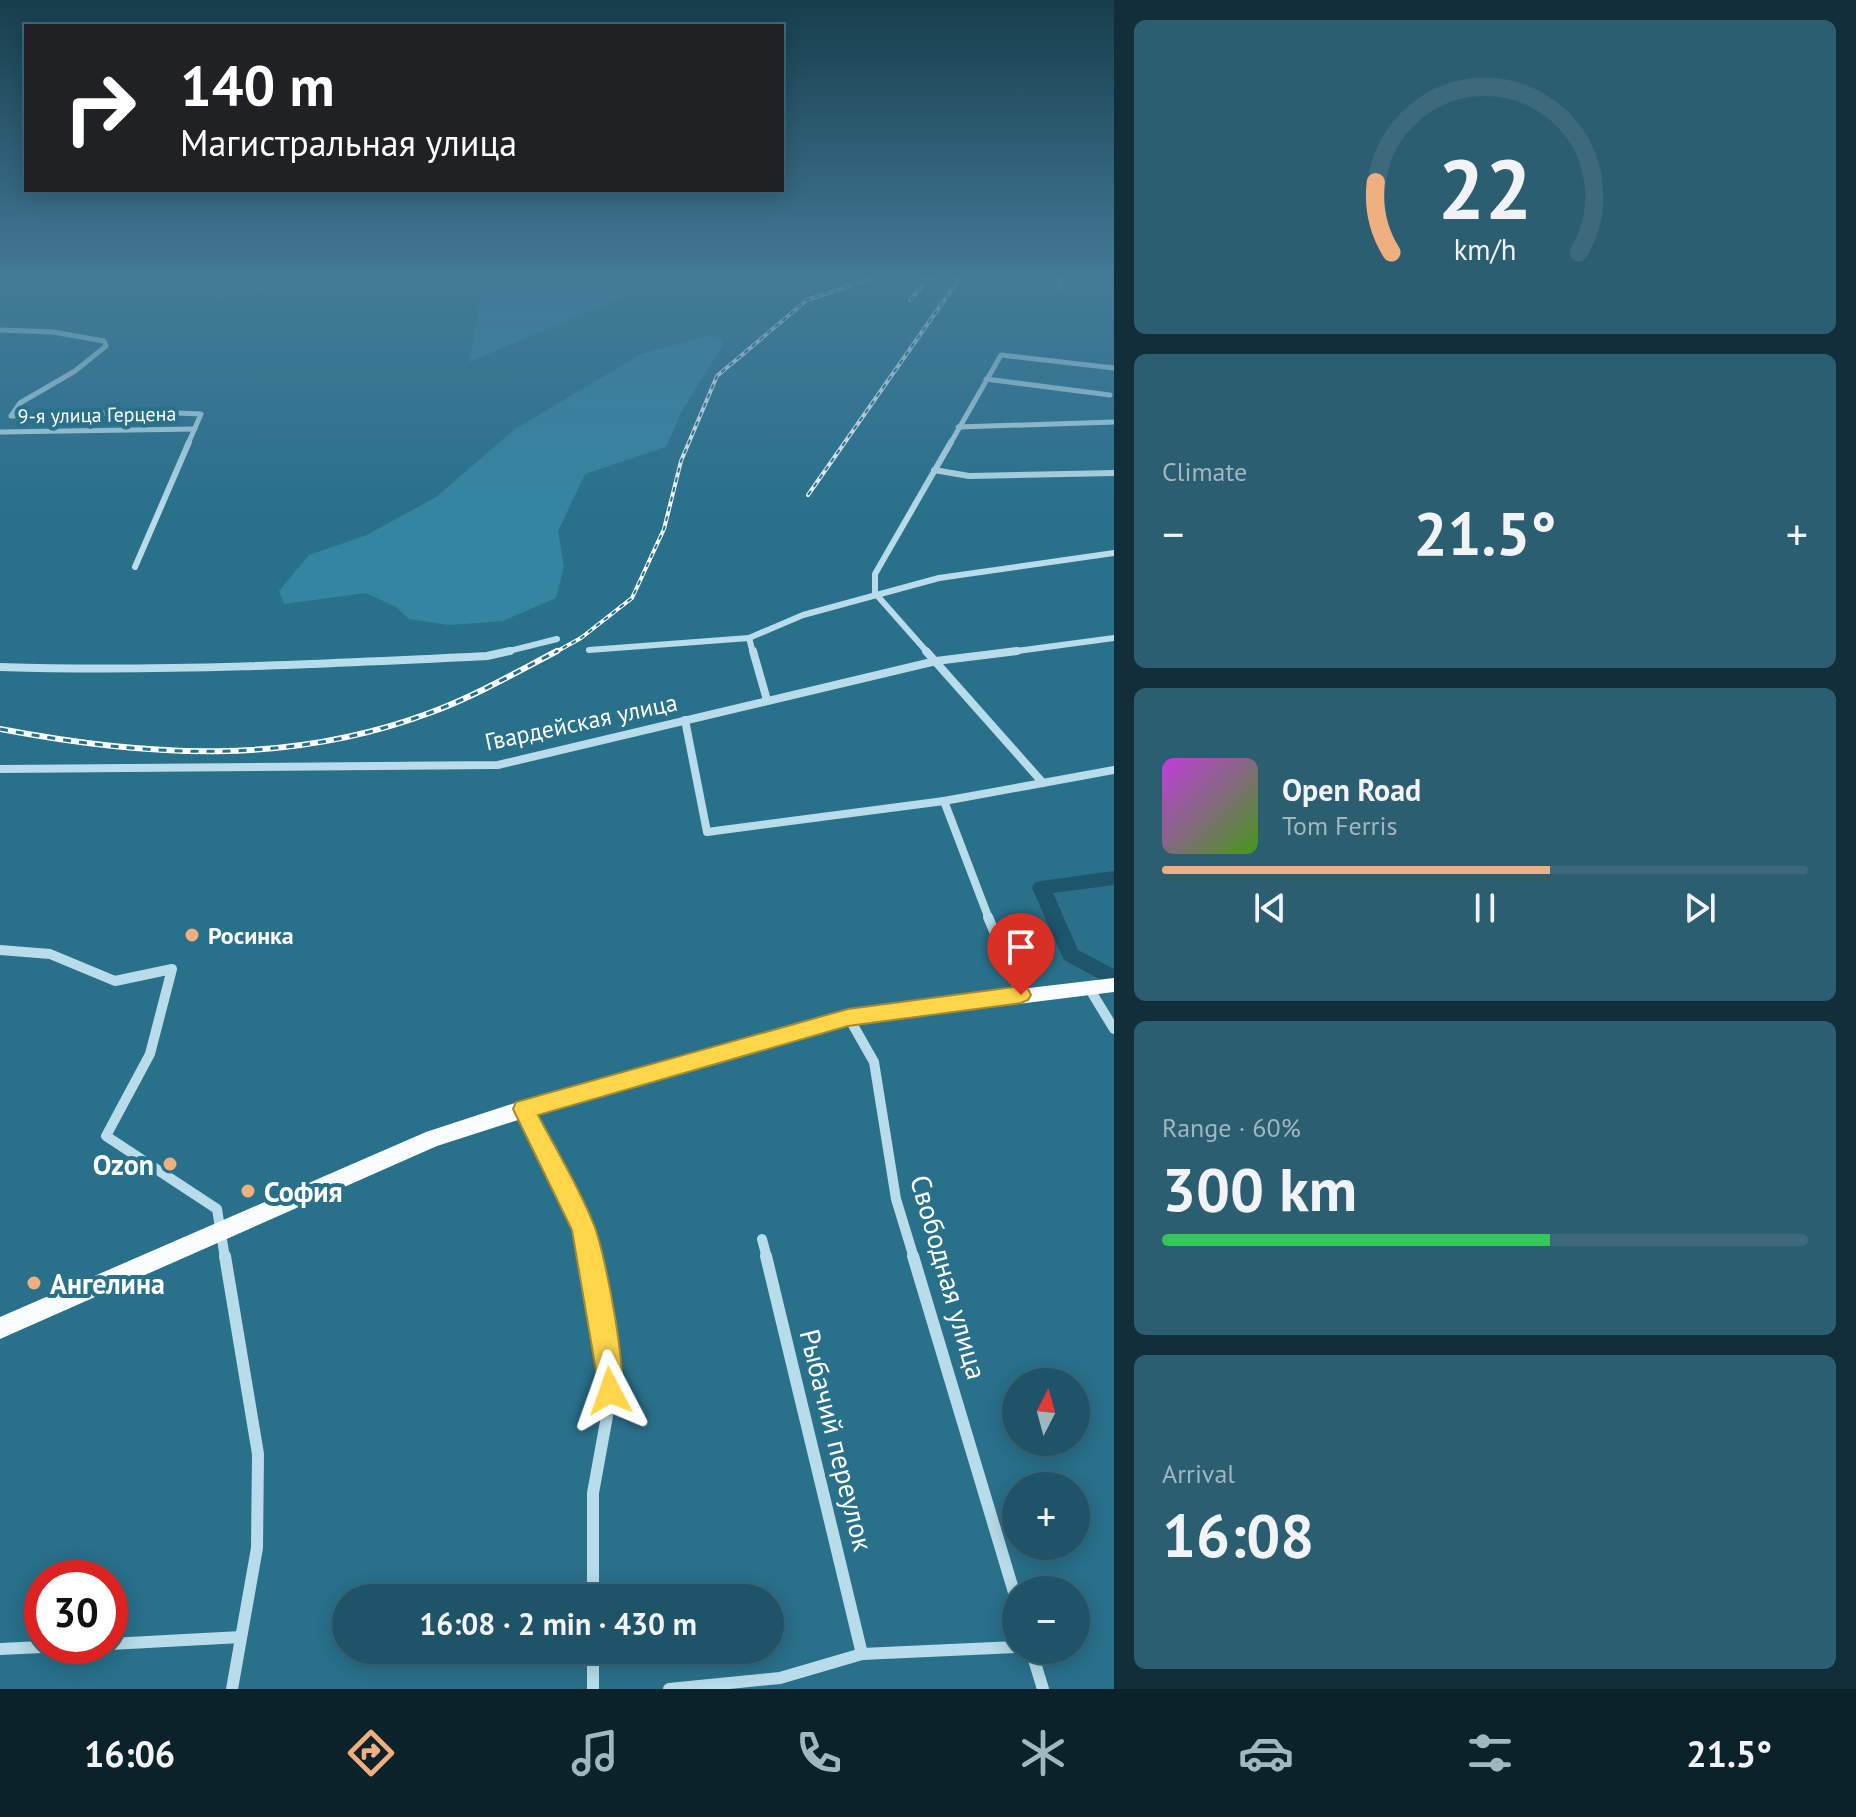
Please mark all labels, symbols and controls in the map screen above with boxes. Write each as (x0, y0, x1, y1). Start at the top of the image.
text: 140 m (180, 49, 335, 121)
icon: right (48, 56, 152, 160)
text: Магистральная улица (180, 119, 517, 166)
text: 22 (1438, 133, 1532, 241)
text: km/h (1454, 231, 1516, 268)
street label: 9-я улица Герцена (17, 401, 177, 429)
text: Climate (1162, 455, 1247, 488)
text: 21.5° (1413, 494, 1557, 572)
text: − (1162, 505, 1184, 562)
text: + (1786, 505, 1808, 562)
street label: Гвардейская улица (482, 686, 680, 758)
text: Open Road (1282, 770, 1421, 809)
text: Tom Ferris (1282, 809, 1397, 842)
icon: previous (1248, 886, 1292, 930)
icon: pause (1463, 886, 1507, 930)
icon: next (1678, 886, 1722, 930)
pin (987, 913, 1055, 995)
place label: Росинка (208, 920, 294, 951)
icon: arrive (999, 925, 1043, 969)
marker: Росинка (183, 926, 201, 944)
text: Range · 60% (1162, 1111, 1301, 1144)
place label: Ozon (93, 1146, 154, 1183)
text: 300 km (1162, 1150, 1357, 1228)
marker: Ozon (161, 1155, 179, 1173)
street label: Свободная улица (902, 1170, 996, 1384)
place label: София (264, 1173, 343, 1210)
marker: София (239, 1182, 257, 1200)
place label: Ангелина (50, 1265, 165, 1302)
marker: Ангелина (25, 1274, 43, 1292)
street label: Рыбачий переулок (792, 1325, 883, 1555)
position arrow (568, 1349, 652, 1433)
north arrow (1002, 1368, 1090, 1456)
map controls (1002, 1368, 1090, 1664)
text: Arrival (1162, 1457, 1235, 1490)
button: + (1002, 1472, 1090, 1560)
text: 16:08 (1162, 1496, 1314, 1574)
speed limit sign: 30 (24, 1560, 128, 1664)
button: − (1002, 1576, 1090, 1664)
text: 16:08 · 2 min · 430 m (419, 1604, 697, 1643)
icon: directions (343, 1725, 399, 1781)
icon: music (567, 1725, 623, 1781)
icon: phone (791, 1725, 847, 1781)
icon: climate (1015, 1725, 1071, 1781)
icon: car (1238, 1725, 1294, 1781)
icon: filters (1462, 1725, 1518, 1781)
text: 16:06 (84, 1730, 175, 1777)
text: 21.5° (1686, 1730, 1772, 1777)

